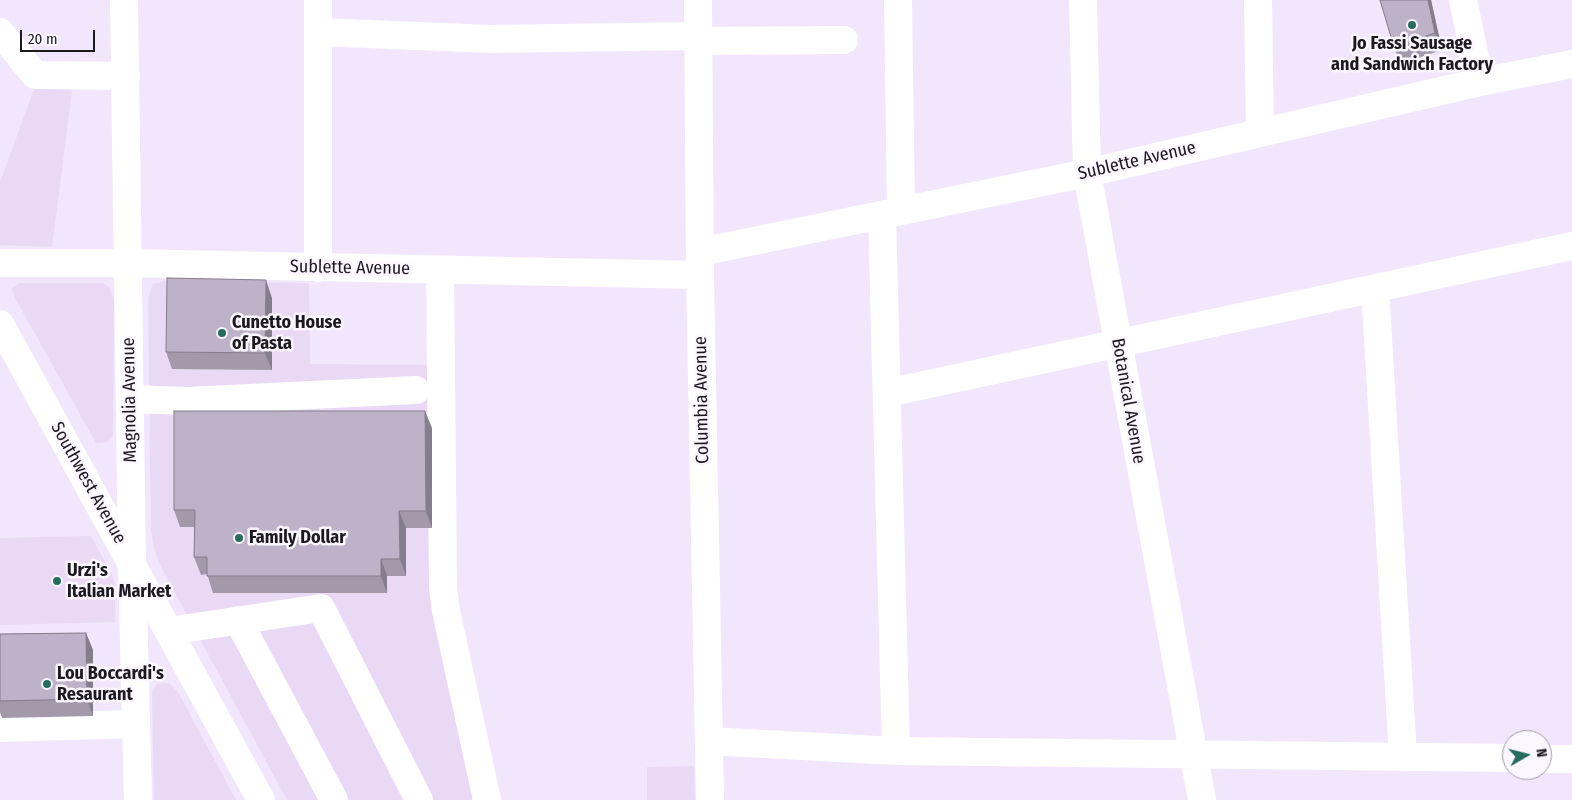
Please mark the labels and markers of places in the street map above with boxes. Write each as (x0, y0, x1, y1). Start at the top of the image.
marker: Jo Fassi Sausage and Sandwich Factory (1406, 19, 1418, 31)
place label: Jo Fassi Sausage and Sandwich Factory (1331, 33, 1493, 76)
place label: Cunetto House of Pasta (232, 312, 342, 354)
marker: Cunetto House of Pasta (216, 327, 228, 339)
place label: Family Dollar (249, 527, 346, 549)
marker: Family Dollar (233, 532, 245, 544)
place label: Urzi's Italian Market (67, 560, 171, 602)
marker: Urzi's Italian Market (51, 575, 63, 587)
place label: Lou Boccardi's Resaurant (57, 663, 164, 706)
marker: Lou Boccardi's Resaurant (41, 678, 53, 690)

